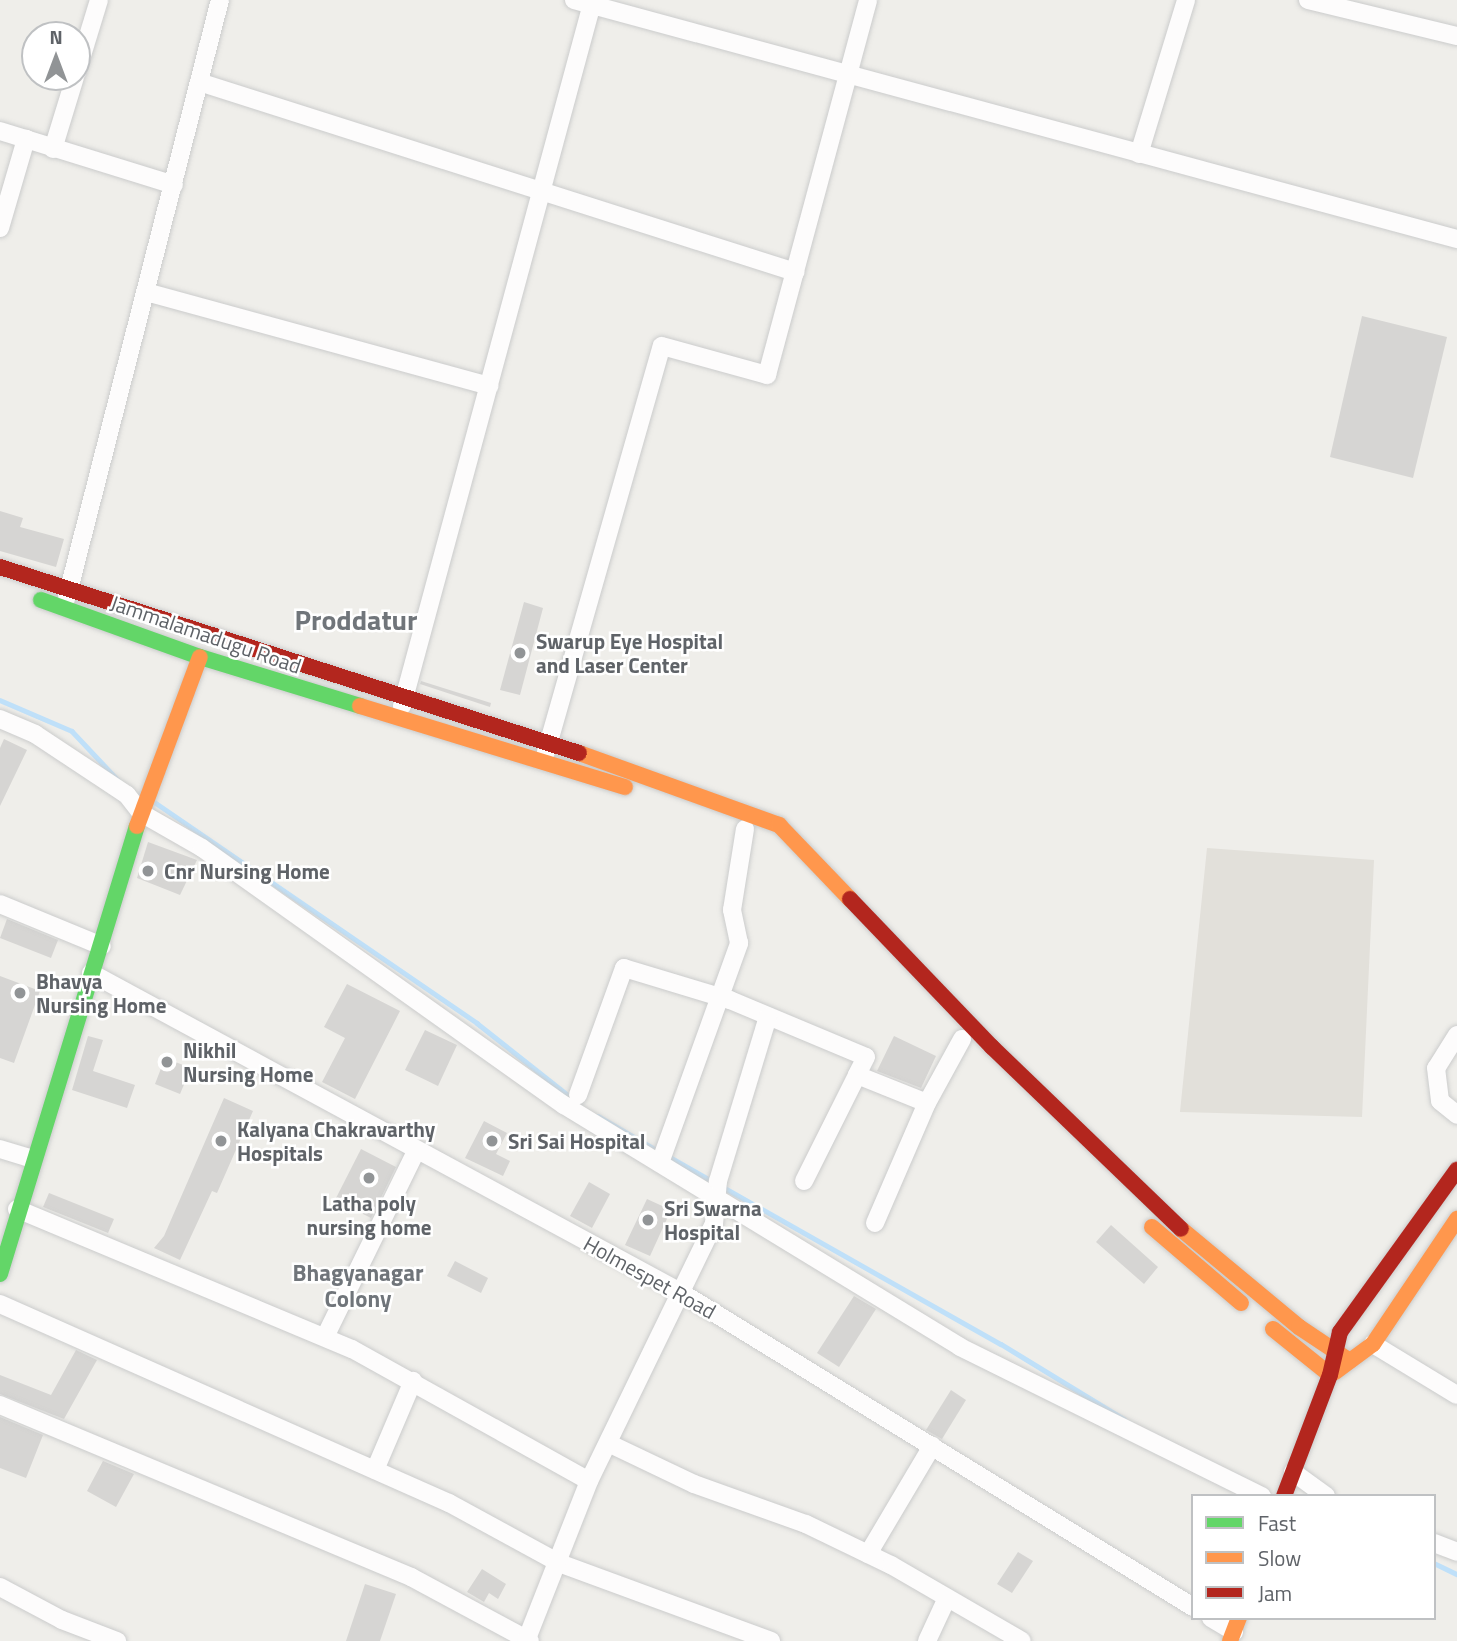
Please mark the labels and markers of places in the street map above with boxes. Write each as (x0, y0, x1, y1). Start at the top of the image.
place label: Swarup Eye Hospital and Laser Center (536, 628, 723, 678)
marker: Swarup Eye Hospital and Laser Center (510, 643, 530, 663)
place label: Cnr Nursing Home (164, 858, 330, 884)
marker: Cnr Nursing Home (138, 861, 158, 881)
place label: Bhavya Nursing Home (36, 968, 166, 1018)
marker: Bhavya Nursing Home (10, 983, 30, 1003)
place label: Nikhil Nursing Home (183, 1037, 313, 1087)
marker: Nikhil Nursing Home (157, 1052, 177, 1072)
place label: Kalyana Chakravarthy Hospitals (237, 1116, 435, 1166)
place label: Sri Sai Hospital (508, 1128, 646, 1154)
marker: Kalyana Chakravarthy Hospitals (211, 1131, 231, 1151)
marker: Sri Sai Hospital (482, 1131, 502, 1151)
marker: Latha poly nursing home (359, 1168, 379, 1188)
place label: Latha poly nursing home (307, 1190, 431, 1240)
place label: Sri Swarna Hospital (664, 1195, 762, 1245)
marker: Sri Swarna Hospital (638, 1210, 658, 1230)

